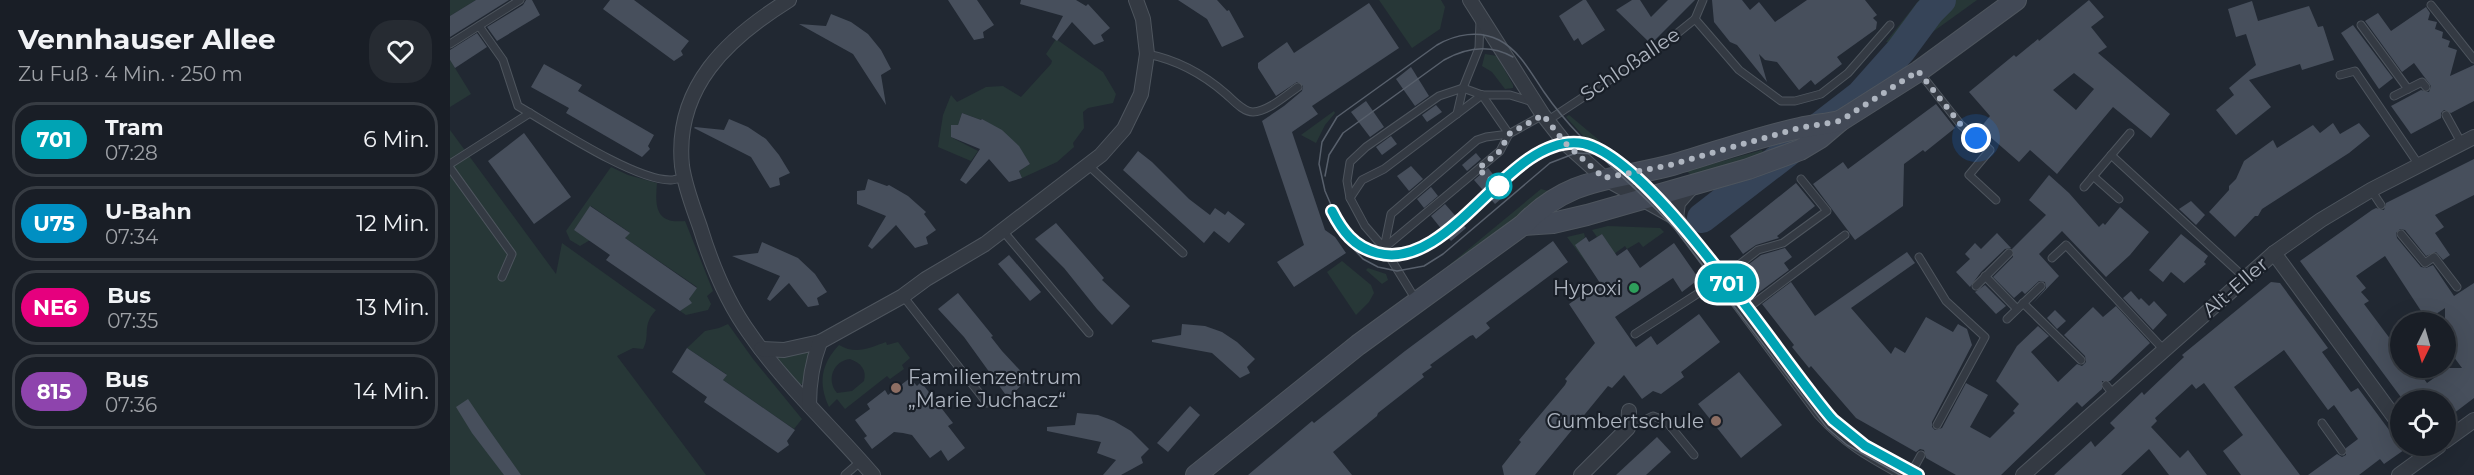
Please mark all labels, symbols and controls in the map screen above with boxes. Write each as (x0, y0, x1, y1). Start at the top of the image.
button: heart (369, 20, 432, 83)
text: Vennhauser Allee (18, 22, 276, 56)
street label: Schloßallee (1576, 22, 1684, 106)
text: Zu Fuß · 4 Min. · 250 m (18, 62, 243, 86)
text: Tram (105, 114, 164, 141)
your location (1961, 123, 1991, 153)
text: 6 Min. (363, 126, 429, 153)
text: 701 (36, 127, 72, 152)
text: 07:28 (105, 141, 158, 165)
unlabelled marker (1486, 173, 1512, 199)
text: U-Bahn (105, 198, 192, 225)
text: 12 Min. (356, 210, 429, 237)
text: U75 (33, 211, 75, 236)
text: 07:34 (105, 225, 158, 249)
street label: Alt-Eller (2197, 252, 2273, 322)
line badge: 701 (1692, 264, 1762, 302)
text: 701 (1709, 271, 1745, 296)
place label: Hypoxi (1553, 276, 1622, 300)
marker: Hypoxi (1627, 281, 1641, 295)
text: Bus (107, 282, 151, 309)
text: 13 Min. (356, 294, 429, 321)
text: NE6 (33, 295, 77, 320)
text: 07:35 (107, 309, 158, 333)
north arrow (2390, 312, 2456, 378)
map controls (2390, 312, 2456, 456)
place label: Familienzentrum „Marie Juchacz“ (908, 365, 1081, 412)
text: Bus (105, 366, 149, 393)
text: 14 Min. (354, 378, 429, 405)
text: 815 (37, 379, 71, 404)
marker: Familienzentrum „Marie Juchacz“ (889, 381, 903, 395)
button: locate (2390, 390, 2456, 456)
text: 07:36 (105, 393, 157, 417)
place label: Gumbertschule (1547, 409, 1704, 433)
marker: Gumbertschule (1709, 414, 1723, 428)

